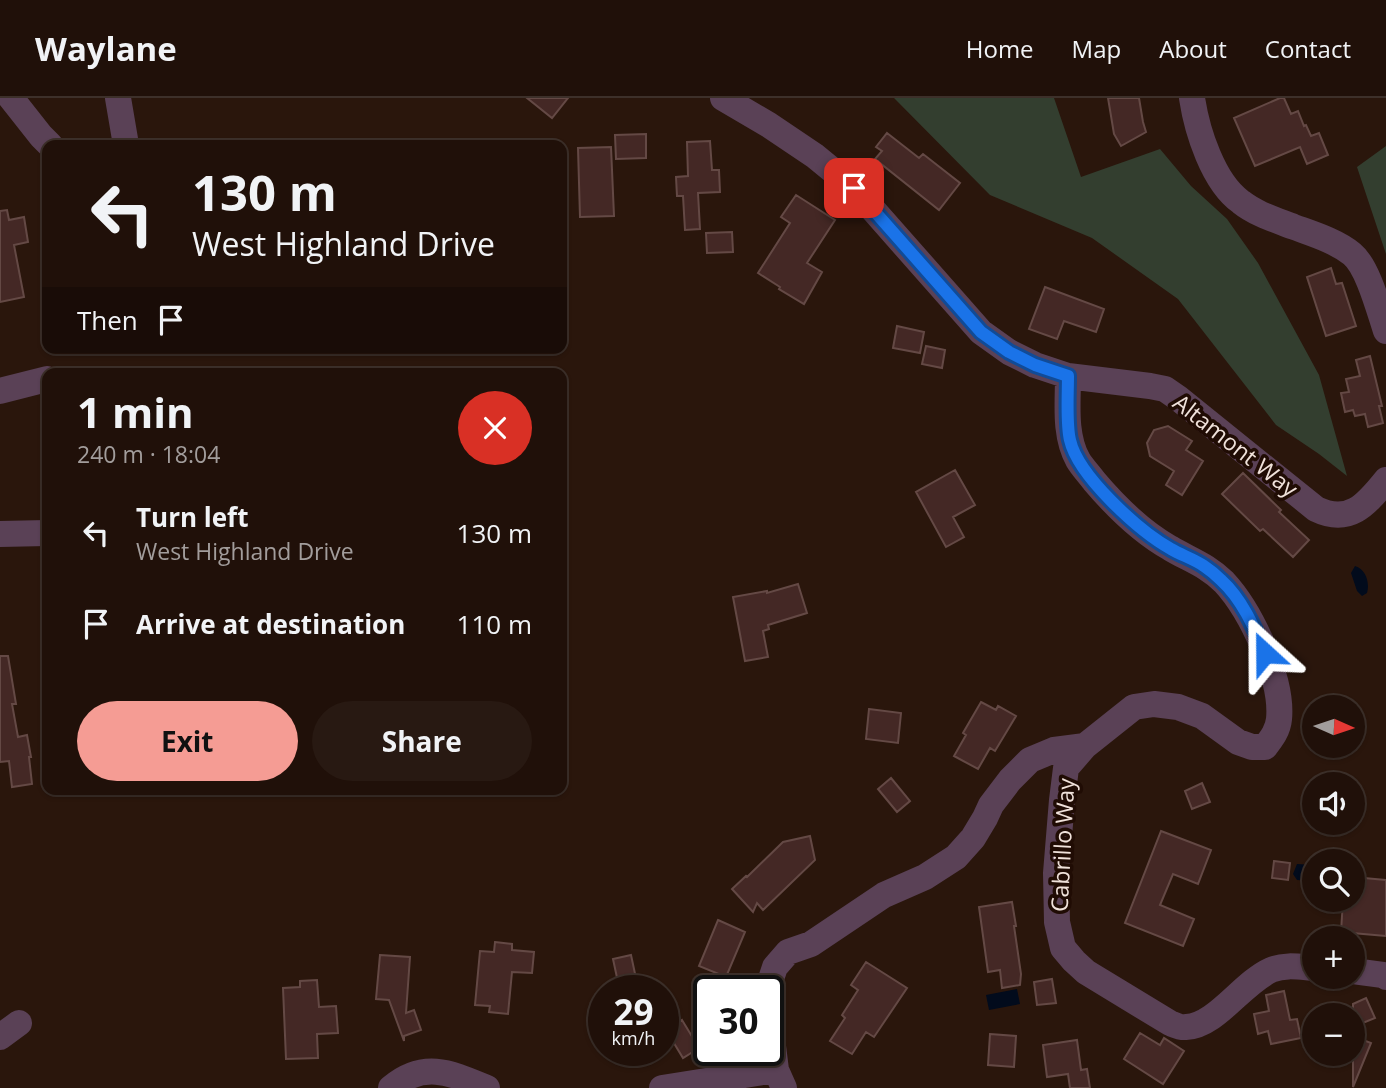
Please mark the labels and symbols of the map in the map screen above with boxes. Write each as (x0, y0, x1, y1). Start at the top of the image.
pin (824, 158, 884, 218)
street label: Altamont Way (1167, 386, 1305, 504)
position arrow (1228, 616, 1302, 690)
north arrow (1302, 695, 1365, 758)
street label: Cabrillo Way (1043, 777, 1081, 913)
speed limit sign: 30 (693, 975, 784, 1066)

